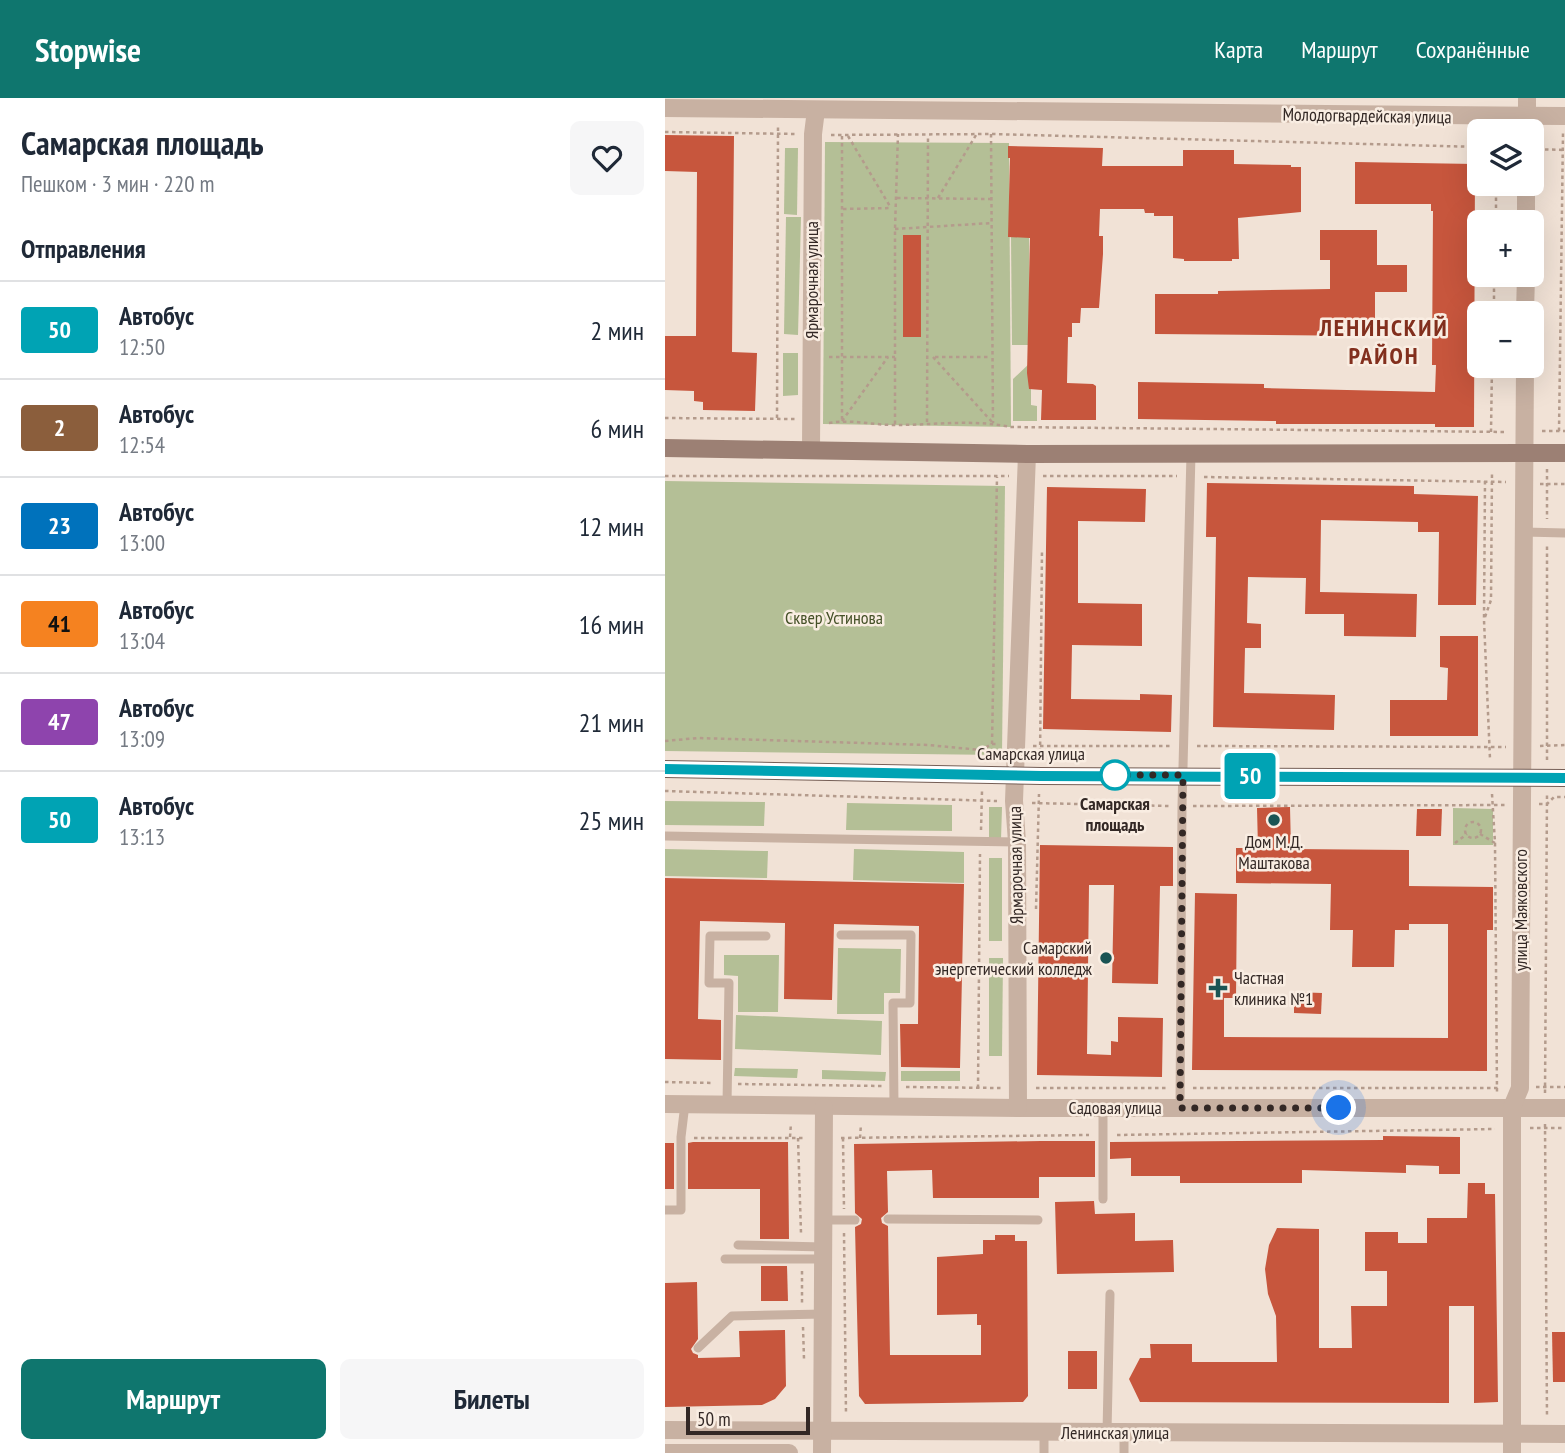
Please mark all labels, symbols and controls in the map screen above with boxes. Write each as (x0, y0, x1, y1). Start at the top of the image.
text: Stopwise (35, 28, 141, 71)
text: Карта (1214, 34, 1263, 65)
text: Маршрут (1301, 34, 1378, 65)
text: Сохранённые (1416, 34, 1530, 65)
street label: Молодогвардейская улица (1282, 103, 1452, 128)
map controls (1467, 119, 1544, 378)
button: layers (1467, 119, 1544, 196)
text: Самарская площадь (21, 121, 264, 164)
button: heart (570, 121, 644, 195)
text: Пешком · 3 мин · 220 m (21, 169, 214, 198)
button: + (1467, 210, 1544, 287)
street label: Ярмарочная улица (800, 221, 823, 339)
text: Отправления (21, 232, 146, 265)
text: Автобус (119, 299, 194, 332)
button: − (1467, 301, 1544, 378)
district label: ЛЕНИНСКИЙ РАЙОН (1318, 312, 1449, 371)
text: 50 (48, 314, 71, 345)
text: 2 мин (591, 314, 644, 347)
text: 12:50 (119, 332, 165, 361)
text: Автобус (119, 397, 194, 430)
text: 2 (54, 412, 65, 443)
text: 6 мин (591, 412, 644, 445)
text: 12:54 (119, 430, 165, 459)
text: Автобус (119, 495, 194, 528)
text: 23 (48, 510, 71, 541)
text: 12 мин (579, 510, 644, 543)
text: 13:00 (119, 528, 165, 557)
text: Автобус (119, 593, 194, 626)
park label: Сквер Устинова (785, 606, 883, 629)
text: 41 (48, 608, 71, 639)
text: 16 мин (579, 608, 644, 641)
text: 13:04 (119, 626, 165, 655)
text: Автобус (119, 691, 194, 724)
text: 47 (48, 706, 71, 737)
text: 21 мин (579, 706, 644, 739)
text: 13:09 (119, 724, 165, 753)
street label: Самарская улица (977, 742, 1085, 765)
line badge: 50 (1219, 753, 1281, 799)
marker: Самарская площадь (1100, 760, 1130, 790)
text: 50 (1239, 760, 1261, 791)
text: Автобус (119, 789, 194, 822)
place label: Самарская площадь (1080, 792, 1150, 836)
text: 50 (48, 804, 71, 835)
text: 25 мин (579, 804, 644, 837)
street label: Ярмарочная улица (1003, 806, 1028, 924)
marker: Дом М.Д. Маштакова (1266, 812, 1282, 828)
text: 13:13 (119, 822, 165, 851)
place label: Дом М.Д. Маштакова (1238, 830, 1310, 874)
street label: улица Маяковского (1509, 849, 1532, 971)
place label: Самарский энергетический колледж (935, 936, 1092, 980)
marker: Самарский энергетический колледж (1098, 950, 1114, 966)
place label: Частная клиника №1 (1234, 966, 1313, 1010)
marker: Частная клиника №1 (1208, 978, 1228, 998)
your location (1321, 1090, 1356, 1125)
street label: Садовая улица (1068, 1096, 1162, 1119)
button: Маршрут (21, 1359, 326, 1439)
button: Билеты (340, 1359, 644, 1439)
scale bar (686, 1404, 810, 1436)
text: 50 m (697, 1407, 731, 1431)
street label: Ленинская улица (1060, 1421, 1169, 1444)

